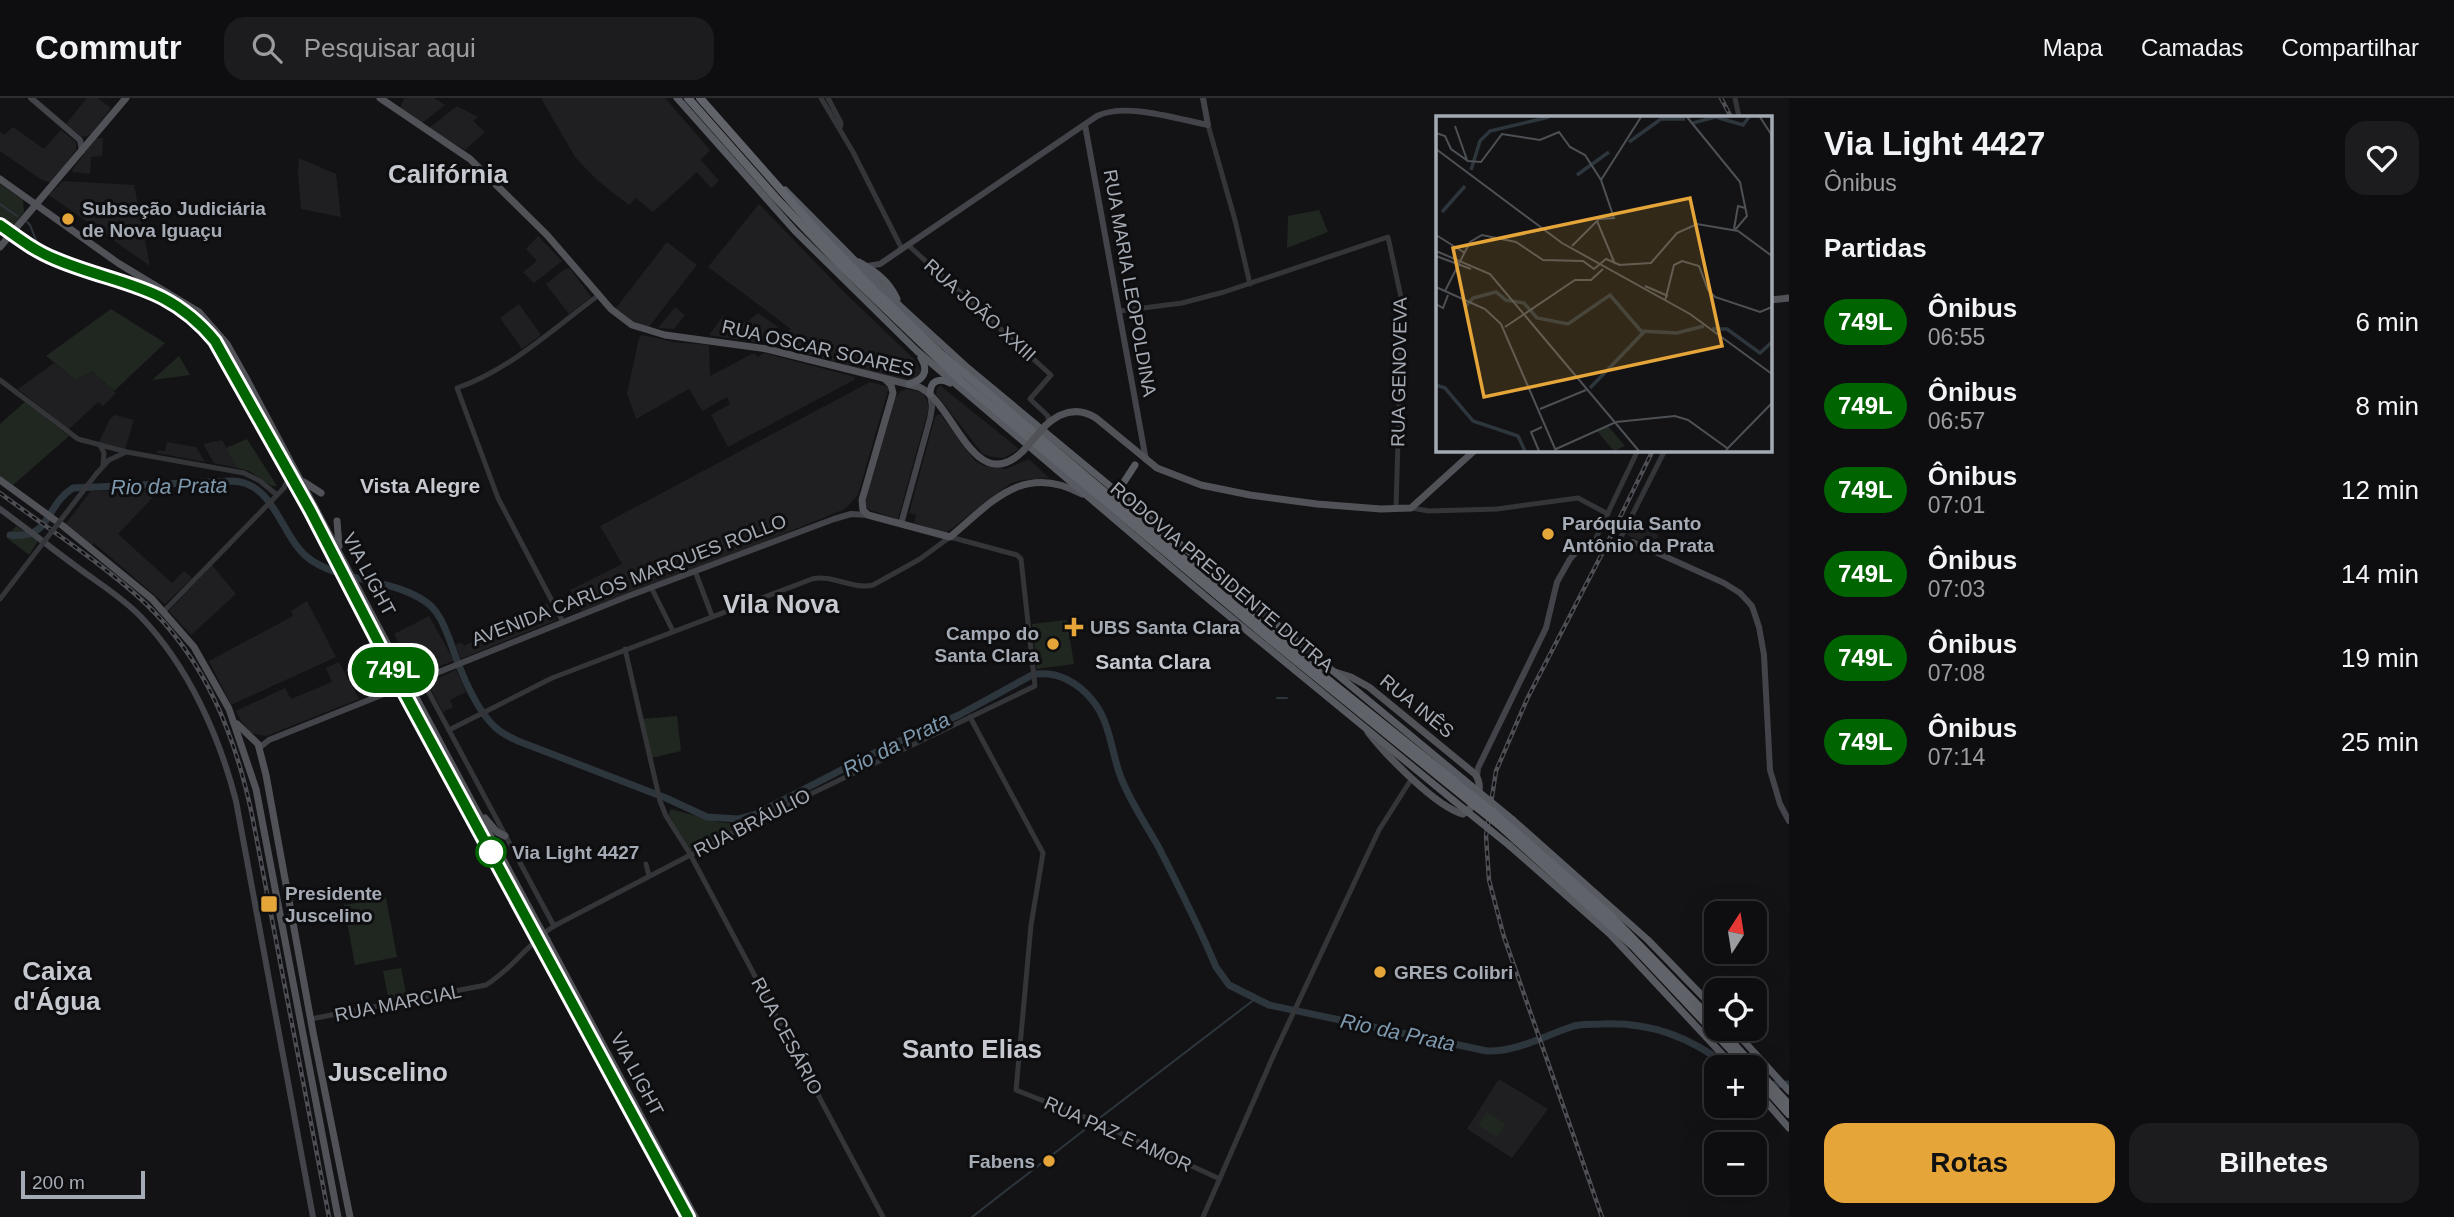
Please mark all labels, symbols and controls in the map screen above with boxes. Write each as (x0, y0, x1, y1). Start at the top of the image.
search box (224, 17, 714, 80)
text: Commutr (35, 29, 182, 66)
icon: search (248, 29, 286, 67)
text: Pesquisar aqui (304, 33, 476, 63)
text: Mapa (2043, 34, 2103, 61)
text: Camadas (2141, 34, 2244, 61)
text: Compartilhar (2282, 34, 2419, 61)
inset map (1436, 116, 1772, 452)
button: heart (2345, 121, 2419, 195)
text: Via Light 4427 (1824, 125, 2045, 162)
district label: Califórnia (388, 159, 508, 189)
street label: RUA MARIA LEOPOLDINA (1100, 168, 1160, 398)
text: Ônibus (1824, 170, 1897, 196)
place label: Subseção Judiciária de Nova Iguaçu (82, 198, 266, 241)
marker: Subseção Judiciária de Nova Iguaçu (60, 211, 76, 227)
text: Partidas (1824, 233, 1927, 263)
street label: RUA JOÃO XXIII (920, 255, 1040, 365)
text: Ônibus (1928, 293, 2017, 323)
street label: RUA GENOVEVA (1387, 297, 1411, 447)
text: 6 min (2355, 307, 2419, 337)
text: 749L (1838, 308, 1893, 335)
street label: RUA OSCAR SOARES (720, 316, 916, 380)
text: 06:55 (1928, 324, 1985, 350)
text: Ônibus (1928, 377, 2017, 407)
text: 8 min (2355, 391, 2419, 421)
text: 749L (1838, 392, 1893, 419)
text: 06:57 (1928, 408, 1985, 434)
text: Ônibus (1928, 461, 2017, 491)
water label: Rio da Prata (110, 473, 228, 499)
district label: Vista Alegre (360, 474, 480, 497)
text: 12 min (2341, 475, 2419, 505)
text: 749L (1838, 476, 1893, 503)
street label: RODOVIA PRESIDENTE DUTRA (1106, 478, 1338, 677)
text: 07:01 (1928, 492, 1985, 518)
street label: AVENIDA CARLOS MARQUES ROLLO (469, 510, 789, 650)
place label: Paróquia Santo Antônio da Prata (1562, 513, 1714, 556)
marker: Paróquia Santo Antônio da Prata (1540, 526, 1556, 542)
street label: VIA LIGHT (338, 529, 400, 619)
text: Ônibus (1928, 545, 2017, 575)
text: 14 min (2341, 559, 2419, 589)
text: 749L (1838, 560, 1893, 587)
text: 07:03 (1928, 576, 1985, 602)
district label: Vila Nova (723, 589, 840, 619)
marker: UBS Santa Clara (1064, 617, 1084, 637)
place label: UBS Santa Clara (1090, 617, 1240, 638)
place label: Campo do Santa Clara (934, 623, 1039, 666)
text: Ônibus (1928, 629, 2017, 659)
marker: Campo do Santa Clara (1045, 636, 1061, 652)
text: 19 min (2341, 643, 2419, 673)
text: 749L (1838, 644, 1893, 671)
line badge: 749L (344, 647, 442, 693)
district label: Santa Clara (1095, 650, 1211, 673)
text: 749L (366, 656, 420, 683)
text: 07:08 (1928, 660, 1985, 686)
street label: RUA INÊS (1376, 670, 1458, 742)
water label: Rio da Prata (839, 707, 953, 781)
text: Ônibus (1928, 713, 2017, 743)
text: 25 min (2341, 727, 2419, 757)
text: 749L (1838, 728, 1893, 755)
text: 07:14 (1928, 744, 1985, 770)
street label: RUA BRÁULIO (690, 785, 814, 861)
marker: Via Light 4427 (476, 837, 506, 867)
place label: Via Light 4427 (512, 842, 639, 863)
place label: Presidente Juscelino (285, 883, 382, 926)
marker: Presidente Juscelino (259, 894, 279, 914)
north arrow (1704, 901, 1768, 964)
map controls (1704, 901, 1767, 1195)
district label: Caixa d'Água (13, 956, 101, 1016)
place label: GRES Colibri (1394, 962, 1513, 983)
marker: GRES Colibri (1372, 964, 1388, 980)
street label: RUA CESÁRIO (747, 974, 827, 1098)
button: locate (1704, 978, 1767, 1041)
street label: RUA MARCIAL (333, 980, 463, 1026)
water label: Rio da Prata (1339, 1009, 1457, 1055)
street label: VIA LIGHT (606, 1029, 668, 1119)
district label: Santo Elias (902, 1034, 1042, 1064)
button: + (1704, 1055, 1767, 1118)
district label: Juscelino (328, 1057, 448, 1087)
street label: RUA PAZ E AMOR (1041, 1092, 1195, 1176)
button: Rotas (1824, 1123, 2115, 1203)
button: Bilhetes (2129, 1123, 2419, 1203)
button: − (1704, 1132, 1767, 1195)
place label: Fabens (968, 1151, 1035, 1172)
marker: Fabens (1041, 1153, 1057, 1169)
scale bar (21, 1168, 145, 1200)
text: 200 m (32, 1172, 85, 1193)

